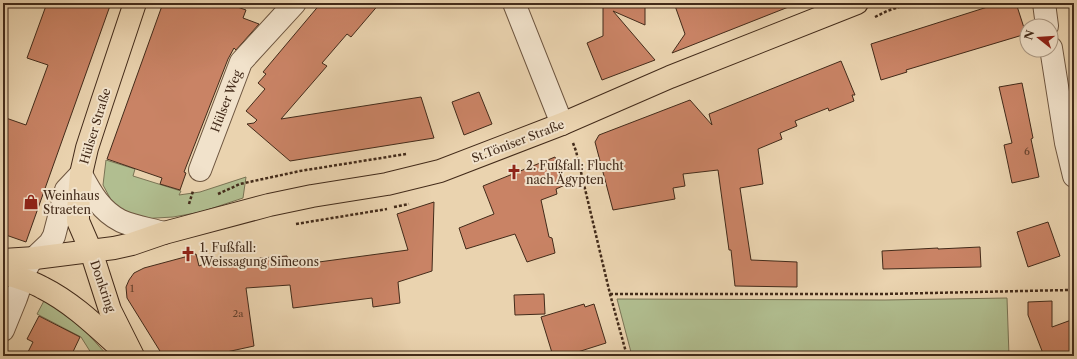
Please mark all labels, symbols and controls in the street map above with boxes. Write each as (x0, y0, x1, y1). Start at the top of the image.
north arrow (1019, 18, 1059, 58)
text: N (1021, 28, 1038, 42)
street label: Hülser Weg (207, 67, 245, 134)
street label: Hülser Straße (76, 86, 114, 166)
street label: St.Töniser Straße (470, 116, 567, 166)
house number: 6 (1024, 145, 1030, 158)
place label: 2. Fußfall: Flucht nach Ägypten (526, 158, 625, 187)
church icon: 2. Fußfall: Flucht nach Ägypten (505, 163, 523, 181)
place label: Weinhaus Straeten (42, 188, 99, 217)
shop icon: Weinhaus Straeten (22, 193, 40, 211)
place label: 1. Fußfall: Weissagung Simeons (199, 240, 319, 269)
church icon: 1. Fußfall: Weissagung Simeons (179, 245, 197, 263)
street label: Donkring (87, 258, 119, 315)
house number: 1 (130, 282, 135, 295)
house number: 2a (232, 307, 244, 320)

